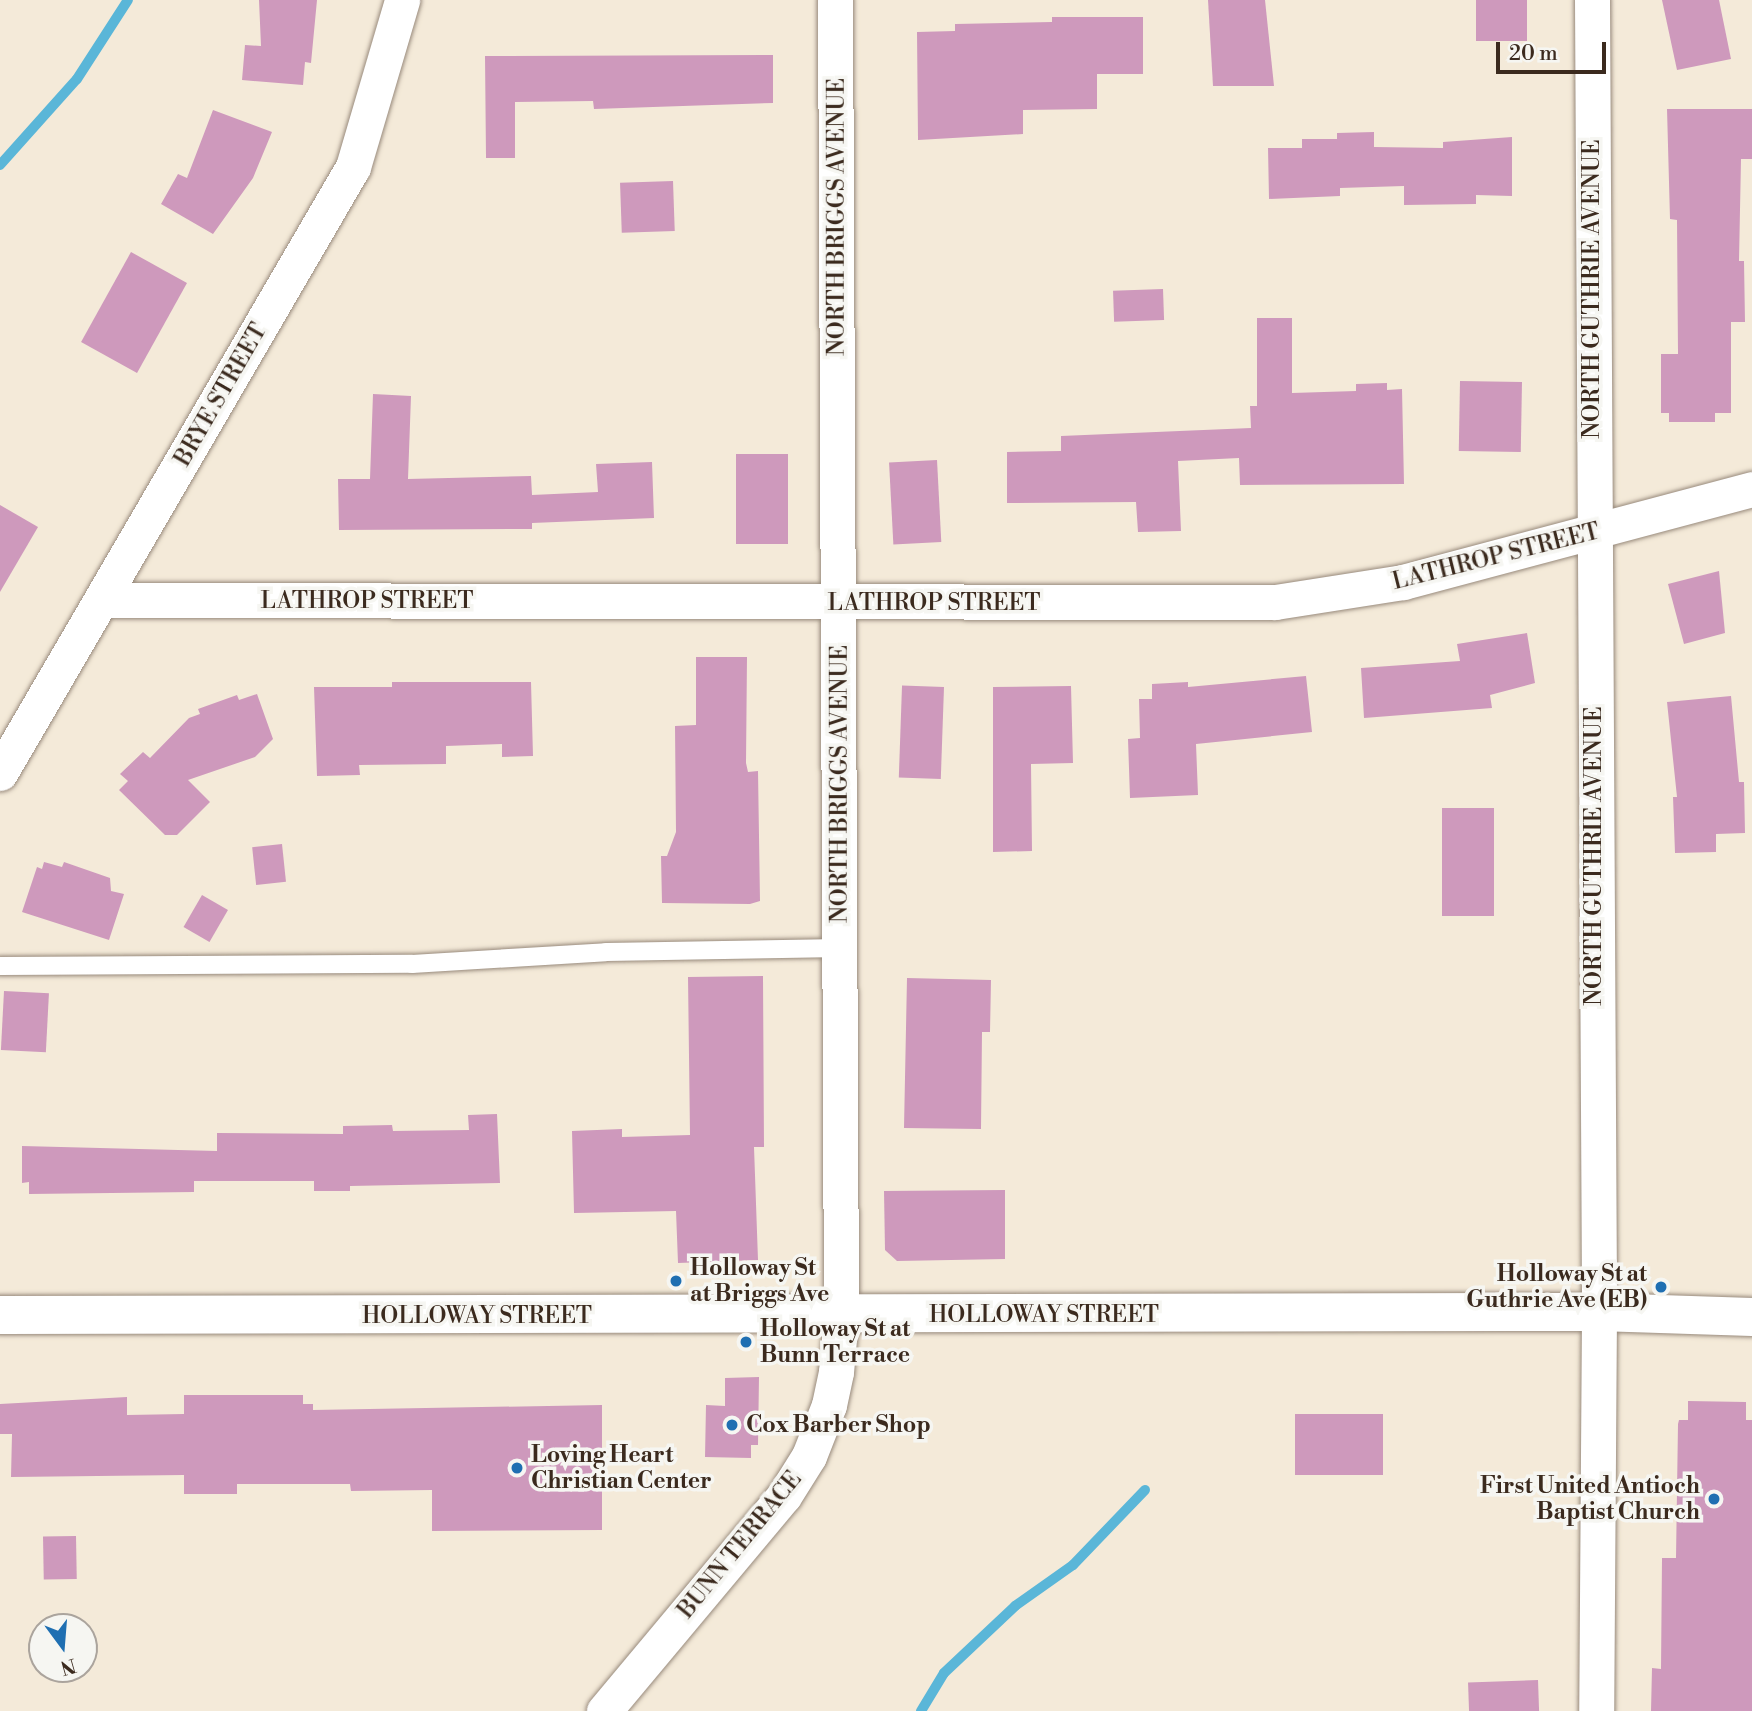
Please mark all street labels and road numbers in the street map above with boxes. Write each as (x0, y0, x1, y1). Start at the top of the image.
street label: NORTH BRIGGS AVENUE (823, 78, 851, 356)
street label: NORTH GUTHRIE AVENUE (1578, 139, 1606, 439)
street label: BRYE STREET (169, 319, 273, 471)
street label: LATHROP STREET (1389, 518, 1603, 596)
street label: LATHROP STREET (261, 587, 473, 615)
street label: LATHROP STREET (828, 589, 1040, 617)
street label: NORTH BRIGGS AVENUE (826, 645, 854, 923)
street label: NORTH GUTHRIE AVENUE (1580, 706, 1608, 1006)
street label: HOLLOWAY STREET (929, 1301, 1159, 1329)
street label: HOLLOWAY STREET (362, 1302, 592, 1330)
street label: BUNN TERRACE (672, 1466, 808, 1624)

